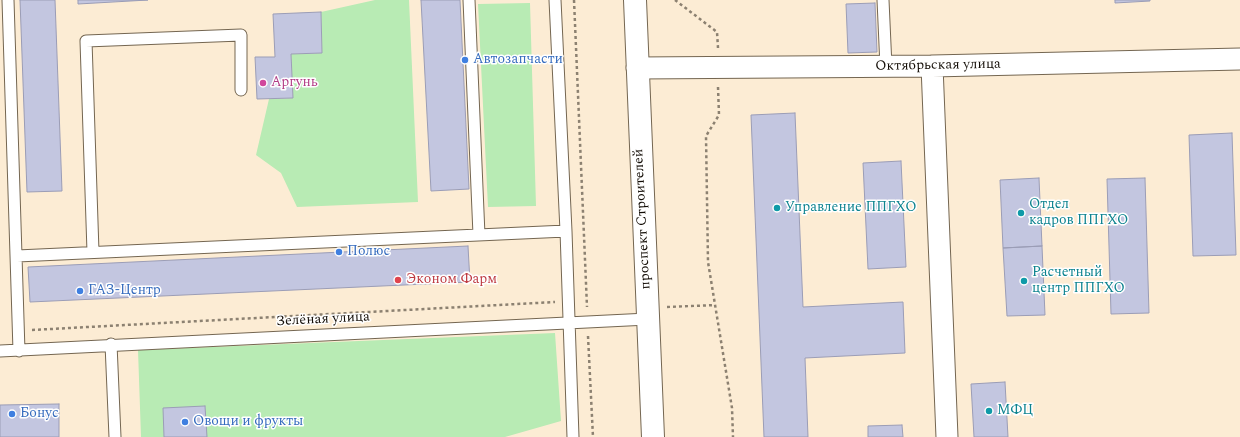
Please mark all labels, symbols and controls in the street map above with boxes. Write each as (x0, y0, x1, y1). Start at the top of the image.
place label: Автозапчасти (473, 52, 563, 68)
marker: Автозапчасти (460, 55, 470, 65)
street label: Октябрьская улица (875, 57, 1001, 75)
place label: Аргунь (271, 75, 318, 91)
marker: Аргунь (258, 78, 268, 88)
street label: проспект Строителей (631, 148, 655, 290)
place label: Отдел кадров ППГХО (1029, 197, 1128, 230)
place label: Управление ППГХО (785, 200, 917, 216)
marker: Управление ППГХО (772, 203, 782, 213)
marker: Отдел кадров ППГХО (1016, 208, 1026, 218)
place label: Полюс (347, 244, 390, 260)
marker: Полюс (334, 247, 344, 257)
place label: Расчетный центр ППГХО (1032, 265, 1125, 298)
place label: Эконом Фарм (406, 272, 497, 288)
marker: Эконом Фарм (393, 275, 403, 285)
marker: Расчетный центр ППГХО (1019, 276, 1029, 286)
place label: ГАЗ-Центр (88, 283, 161, 299)
marker: ГАЗ-Центр (75, 286, 85, 296)
street label: Зелёная улица (276, 309, 370, 331)
place label: МФЦ (997, 403, 1033, 419)
place label: Бонус (20, 406, 59, 422)
marker: МФЦ (984, 406, 994, 416)
marker: Бонус (7, 409, 17, 419)
place label: Овощи и фрукты (193, 414, 303, 430)
marker: Овощи и фрукты (180, 417, 190, 427)

